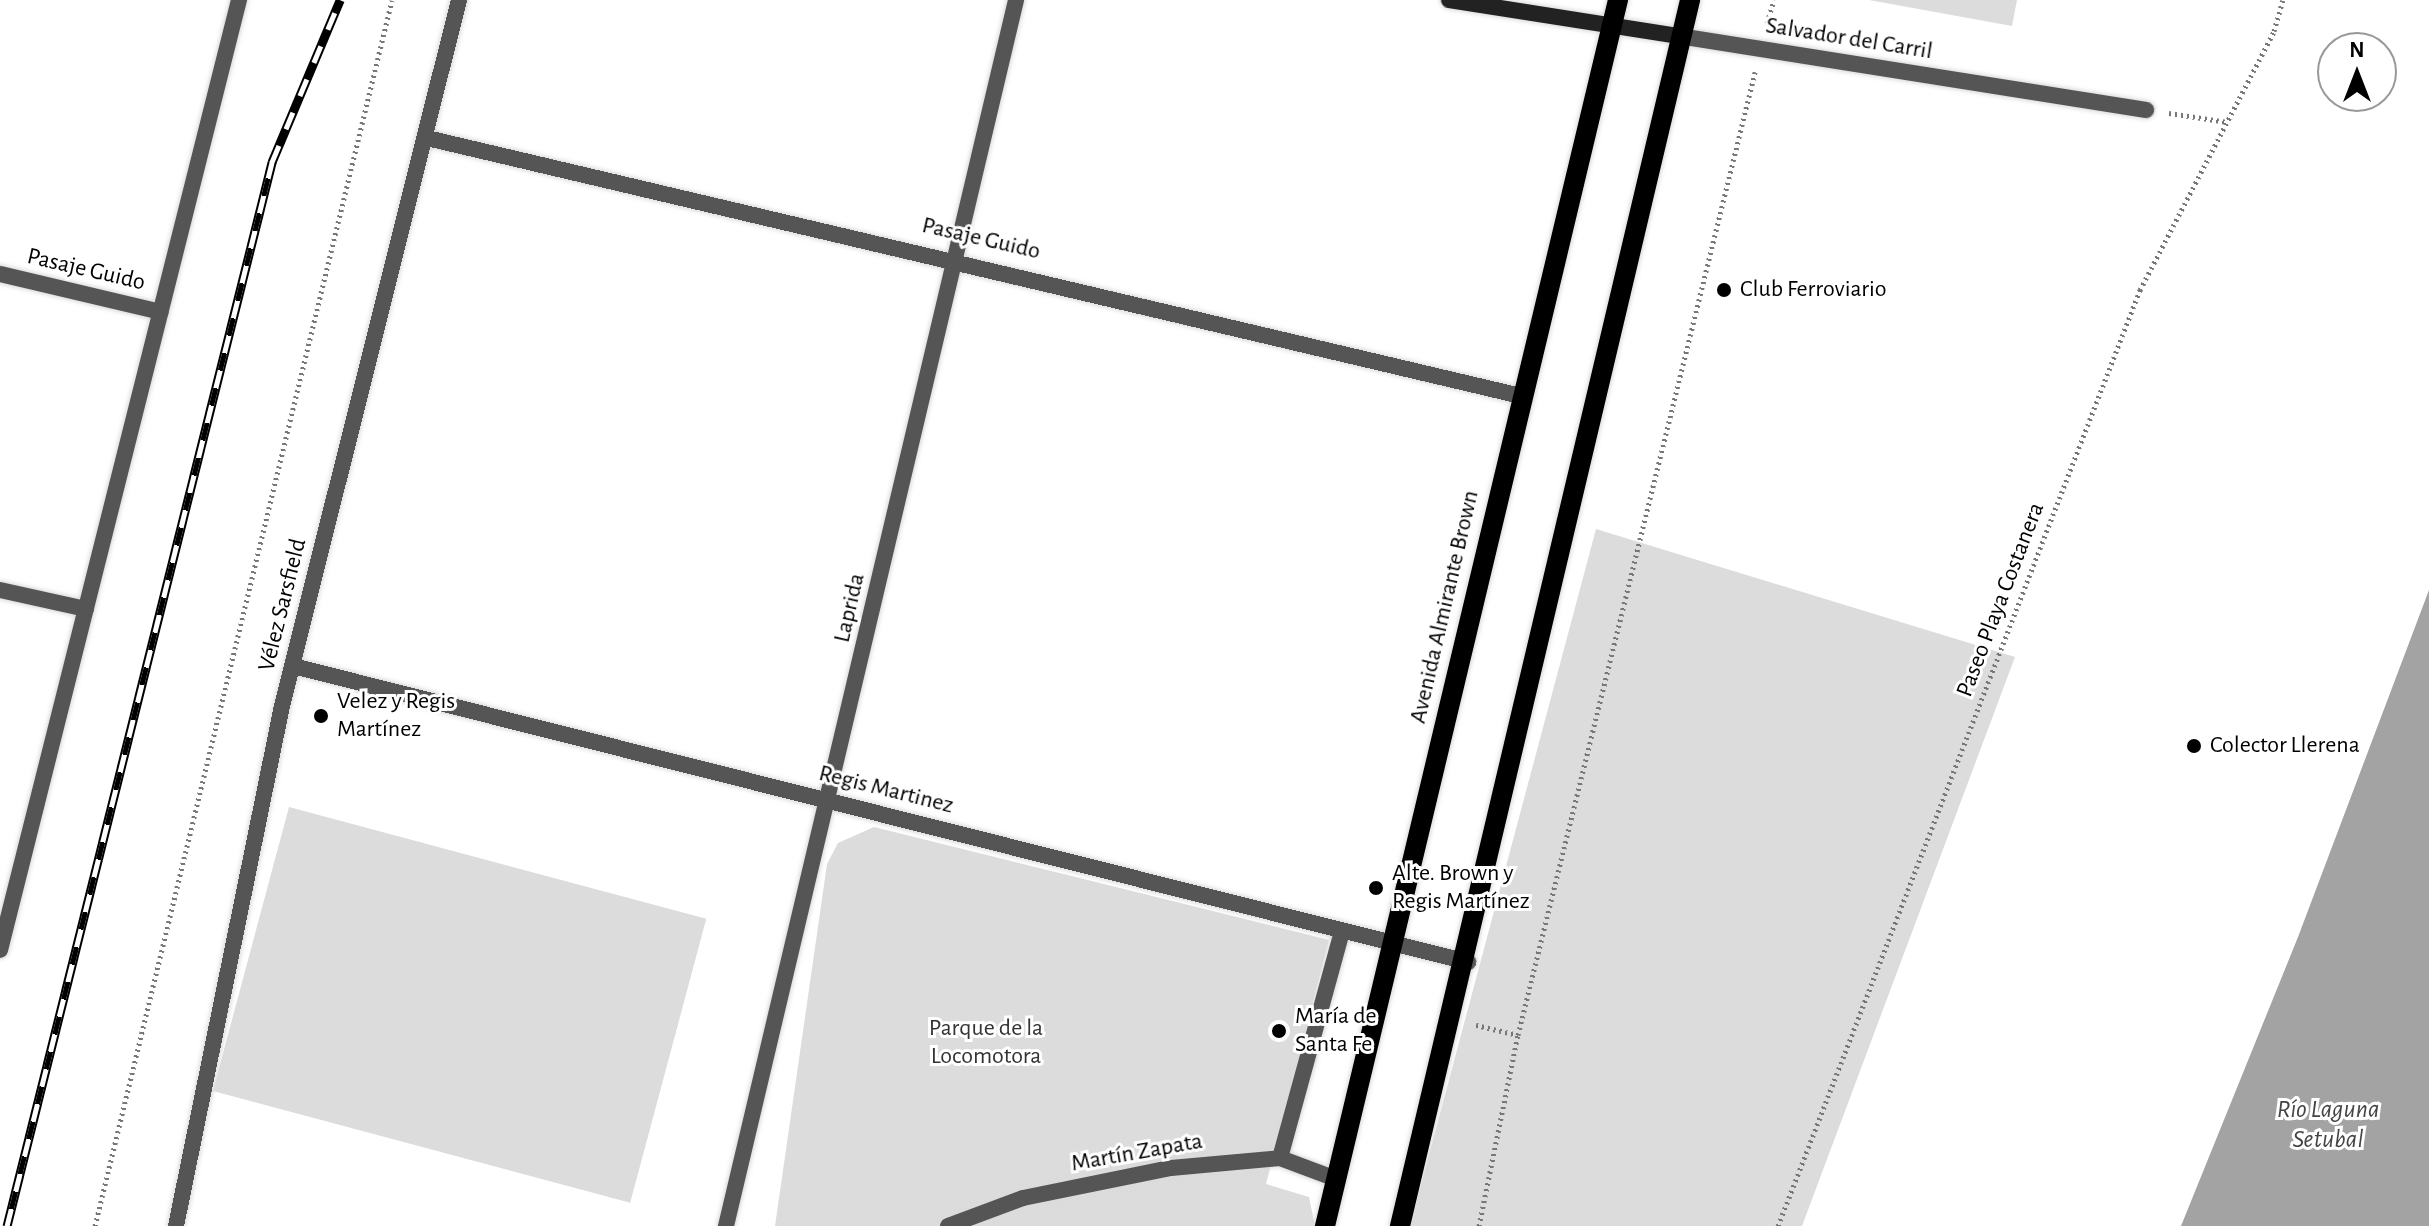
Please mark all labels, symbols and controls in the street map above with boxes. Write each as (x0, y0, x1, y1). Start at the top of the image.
street label: Salvador del Carril (1764, 12, 1934, 66)
north arrow (2317, 32, 2397, 112)
text: N (2349, 39, 2365, 61)
street label: Pasaje Guido (919, 211, 1043, 267)
street label: Pasaje Guido (24, 242, 148, 298)
place label: Club Ferroviario (1740, 276, 1887, 304)
marker: Club Ferroviario (1715, 281, 1733, 299)
street label: Avenida Almirante Brown (1404, 488, 1486, 726)
street label: Paseo Playa Costanera (1951, 499, 2051, 701)
street label: Vélez Sarsfield (253, 536, 313, 674)
street label: Laprida (828, 571, 872, 645)
place label: Velez y Regis Martínez (337, 688, 455, 744)
marker: Velez y Regis Martínez (312, 707, 330, 725)
place label: Colector Llerena (2210, 732, 2360, 760)
marker: Colector Llerena (2185, 737, 2203, 755)
street label: Regis Martinez (816, 759, 956, 821)
place label: Alte. Brown y Regis Martínez (1392, 860, 1530, 916)
marker: Alte. Brown y Regis Martínez (1367, 879, 1385, 897)
place label: María de Santa Fe (1295, 1003, 1377, 1059)
park label: Parque de la Locomotora (929, 1015, 1043, 1071)
marker: María de Santa Fe (1270, 1022, 1288, 1040)
water label: Río Laguna Setubal (2277, 1094, 2379, 1156)
street label: Martín Zapata (1069, 1127, 1205, 1179)

